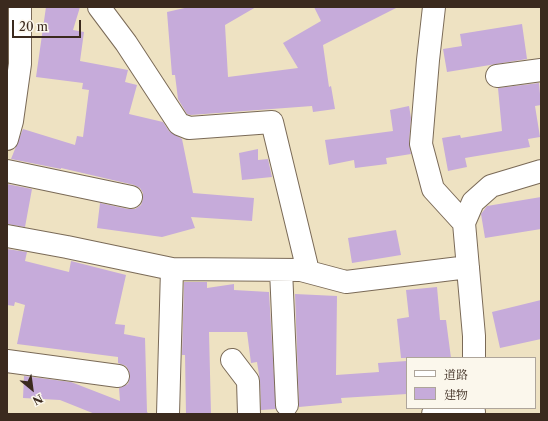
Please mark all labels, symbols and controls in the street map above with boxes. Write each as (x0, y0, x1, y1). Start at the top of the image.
scale bar (14, 12, 83, 38)
text: 20 m (19, 19, 48, 34)
legend (406, 357, 536, 409)
text: 道路 (444, 367, 468, 382)
north arrow (12, 369, 52, 409)
text: 建物 (444, 387, 468, 402)
text: N (30, 391, 45, 408)

